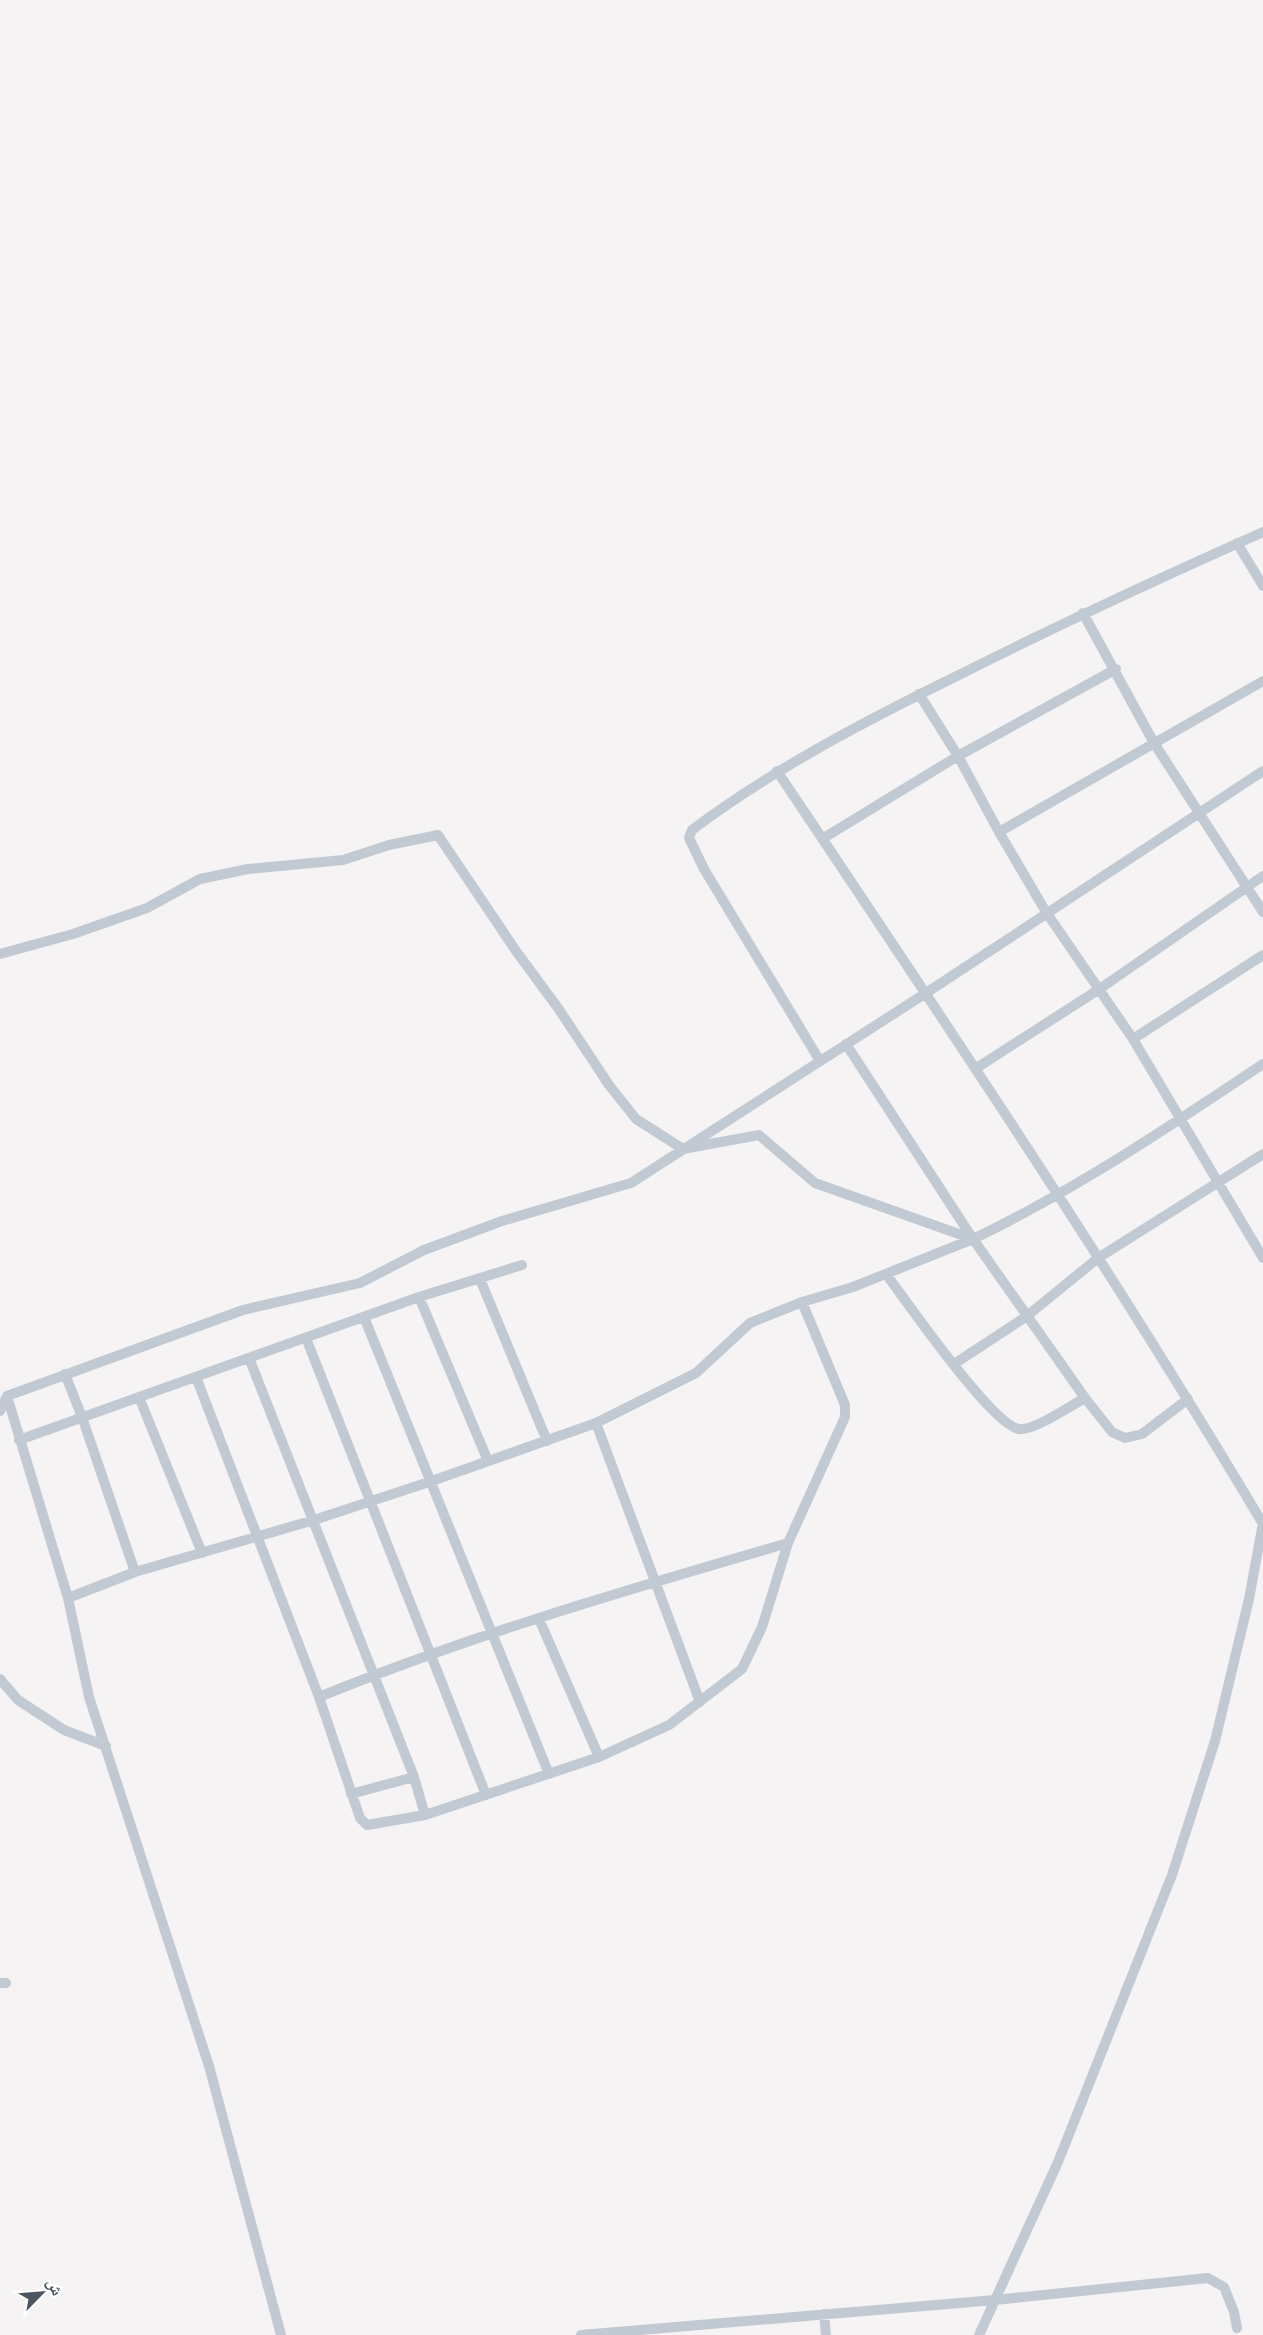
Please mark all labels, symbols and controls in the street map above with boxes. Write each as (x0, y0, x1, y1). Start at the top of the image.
north arrow (12, 2263, 72, 2323)
text: ش (43, 2275, 67, 2299)

